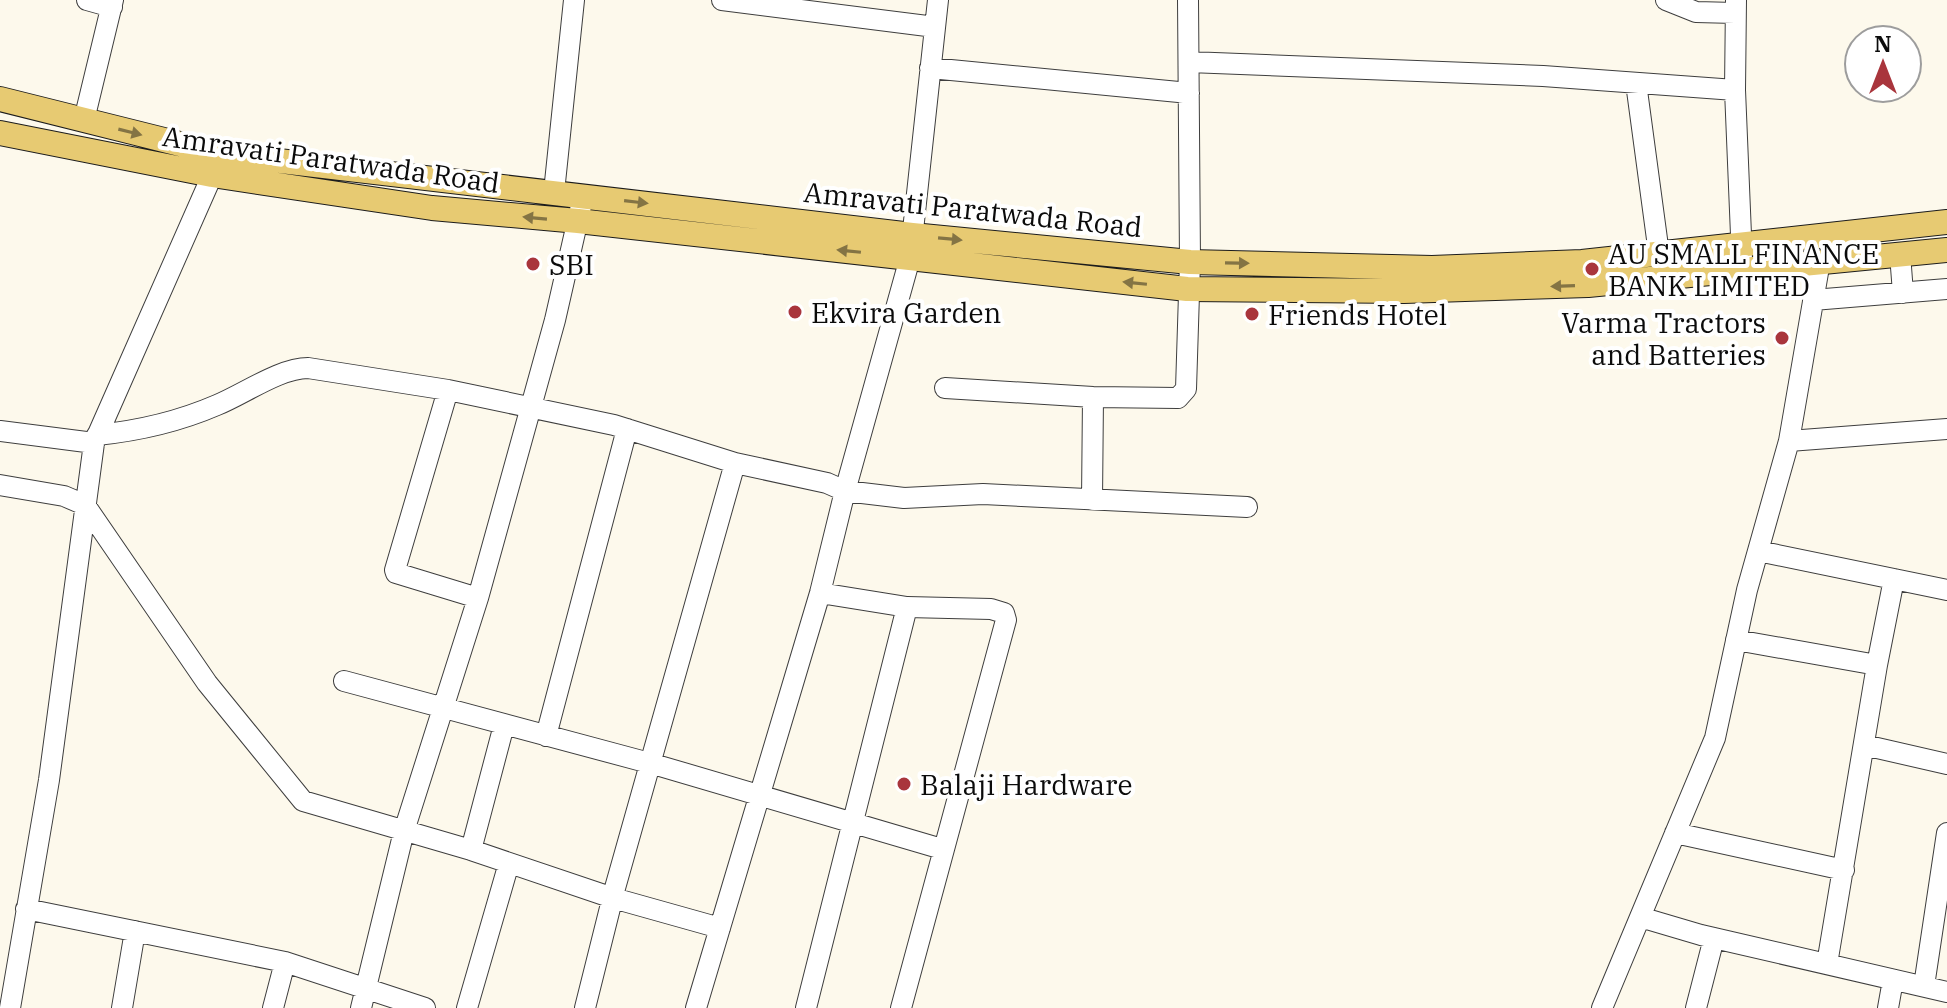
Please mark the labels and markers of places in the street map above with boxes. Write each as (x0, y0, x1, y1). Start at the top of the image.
place label: AU SMALL FINANCE BANK LIMITED (1608, 235, 1879, 304)
place label: SBI (549, 246, 594, 283)
marker: SBI (524, 255, 542, 273)
marker: AU SMALL FINANCE BANK LIMITED (1583, 260, 1601, 278)
place label: Ekvira Garden (811, 294, 1001, 331)
place label: Friends Hotel (1268, 296, 1447, 333)
marker: Ekvira Garden (786, 303, 804, 321)
place label: Varma Tractors and Batteries (1561, 304, 1766, 373)
marker: Friends Hotel (1243, 305, 1261, 323)
marker: Varma Tractors and Batteries (1773, 329, 1791, 347)
place label: Balaji Hardware (920, 766, 1133, 803)
marker: Balaji Hardware (895, 775, 913, 793)

